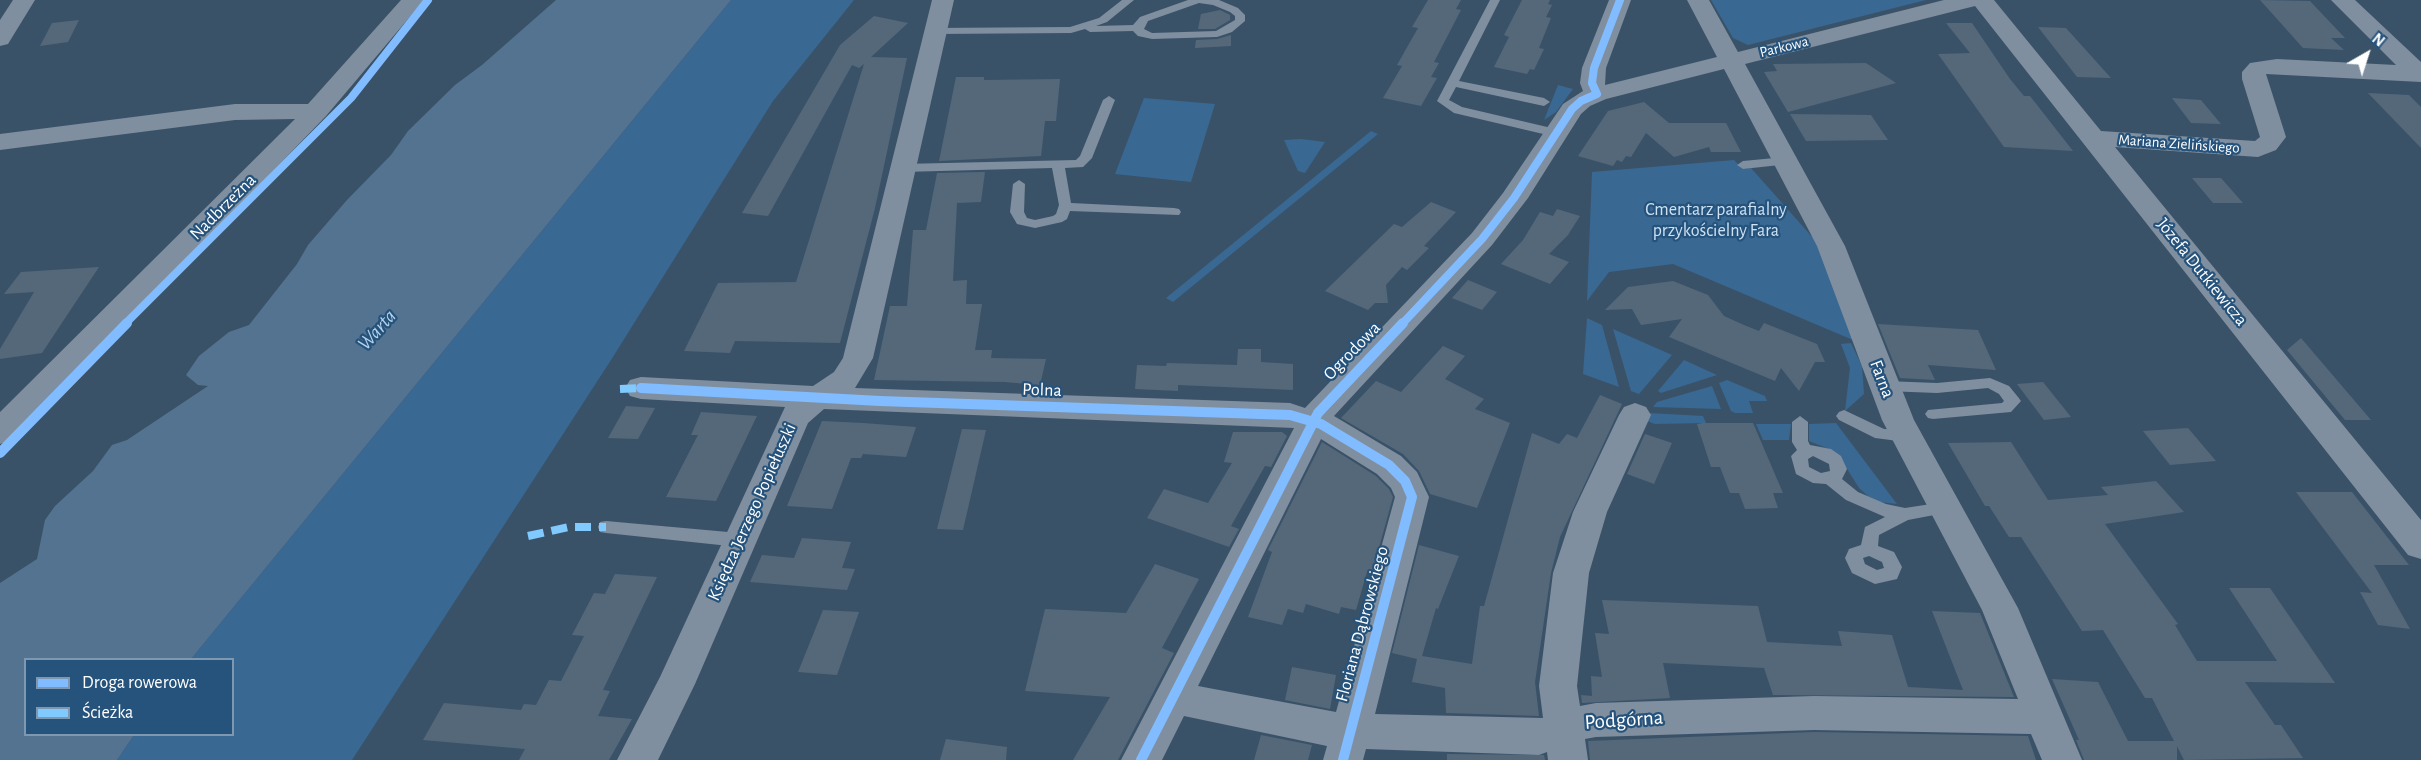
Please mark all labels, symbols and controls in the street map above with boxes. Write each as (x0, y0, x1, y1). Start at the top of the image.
north arrow (2337, 24, 2397, 84)
text: N (2369, 30, 2388, 50)
street label: Parkowa (1758, 32, 1810, 62)
street label: Mariana Zielińskiego (2118, 131, 2240, 157)
street label: Nadbrzeżna (185, 169, 261, 245)
park label: Cmentarz parafialny przykościelny Fara (1645, 199, 1787, 242)
street label: Józefa Dutkiewicza (2152, 214, 2252, 330)
water label: Warta (353, 305, 401, 355)
street label: Ogrodowa (1319, 317, 1385, 385)
street label: Farna (1865, 357, 1899, 401)
street label: Polna (1022, 379, 1062, 401)
street label: Księdza Jerzego Popiełuszki (703, 420, 801, 604)
street label: Floriana Dąbrowskiego (1331, 544, 1393, 704)
legend (24, 658, 234, 736)
text: Droga rowerowa (82, 674, 197, 692)
text: Ścieżka (82, 704, 133, 722)
street label: Podgórna (1584, 705, 1664, 735)

